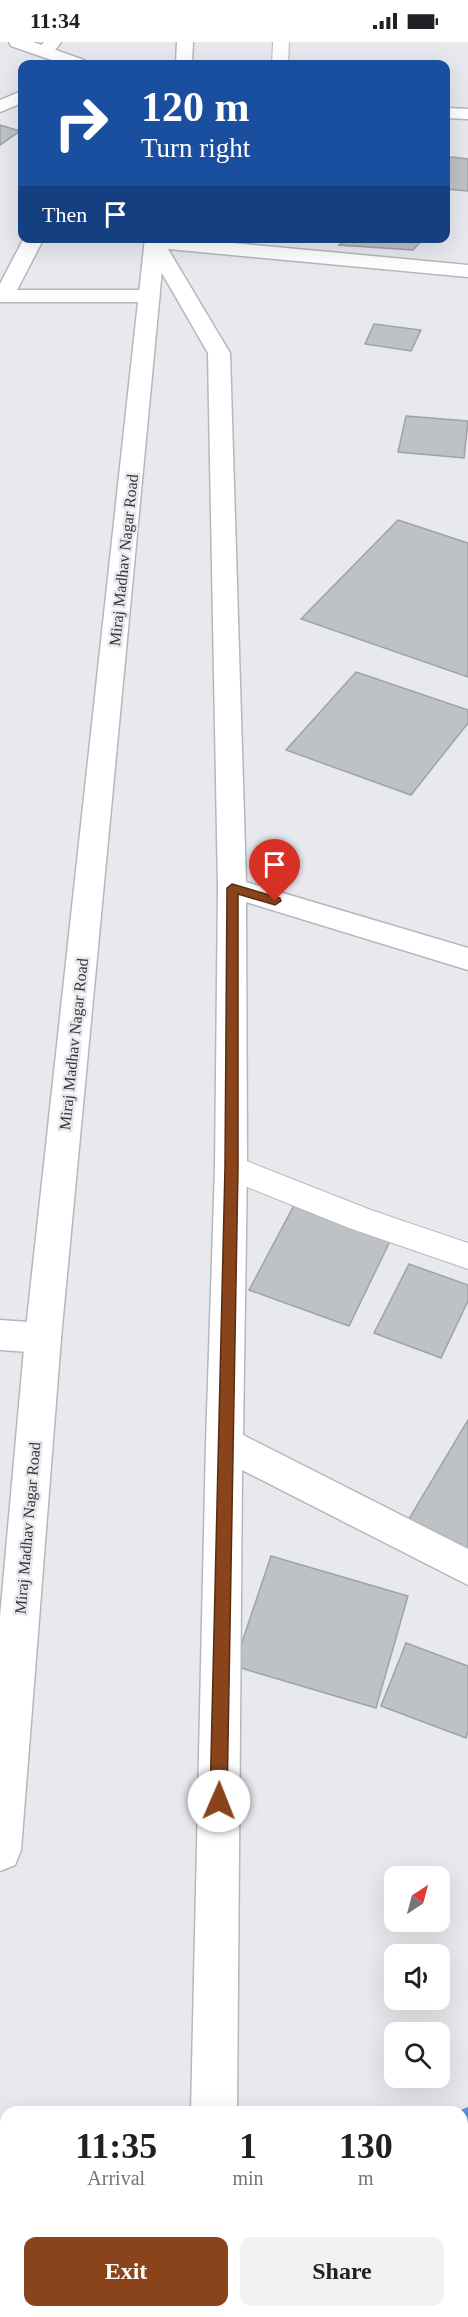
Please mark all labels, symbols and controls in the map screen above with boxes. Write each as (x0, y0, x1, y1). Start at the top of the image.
text: 11:34 (30, 8, 80, 33)
icon: right (42, 84, 120, 162)
text: 120 m (141, 84, 250, 130)
text: Turn right (141, 133, 250, 163)
icon: arrive (99, 198, 132, 231)
text: Then (42, 202, 87, 227)
street label: Miraj Madhav Nagar Road (106, 473, 142, 647)
pin (249, 839, 300, 901)
icon: arrive (258, 848, 291, 881)
street label: Miraj Madhav Nagar Road (56, 957, 92, 1131)
street label: Miraj Madhav Nagar Road (11, 1441, 44, 1615)
position arrow (187, 1769, 251, 1833)
north arrow (384, 1866, 450, 1932)
map controls (384, 1866, 450, 2088)
button: sound (384, 1944, 450, 2010)
button: search (384, 2022, 450, 2088)
text: 11:35 (75, 2126, 157, 2166)
text: 1 (239, 2126, 257, 2166)
text: 130 (339, 2126, 393, 2166)
text: Arrival (87, 2167, 145, 2189)
text: min (232, 2167, 264, 2189)
text: m (358, 2167, 374, 2189)
button: Exit (24, 2237, 228, 2306)
button: Share (240, 2237, 444, 2306)

